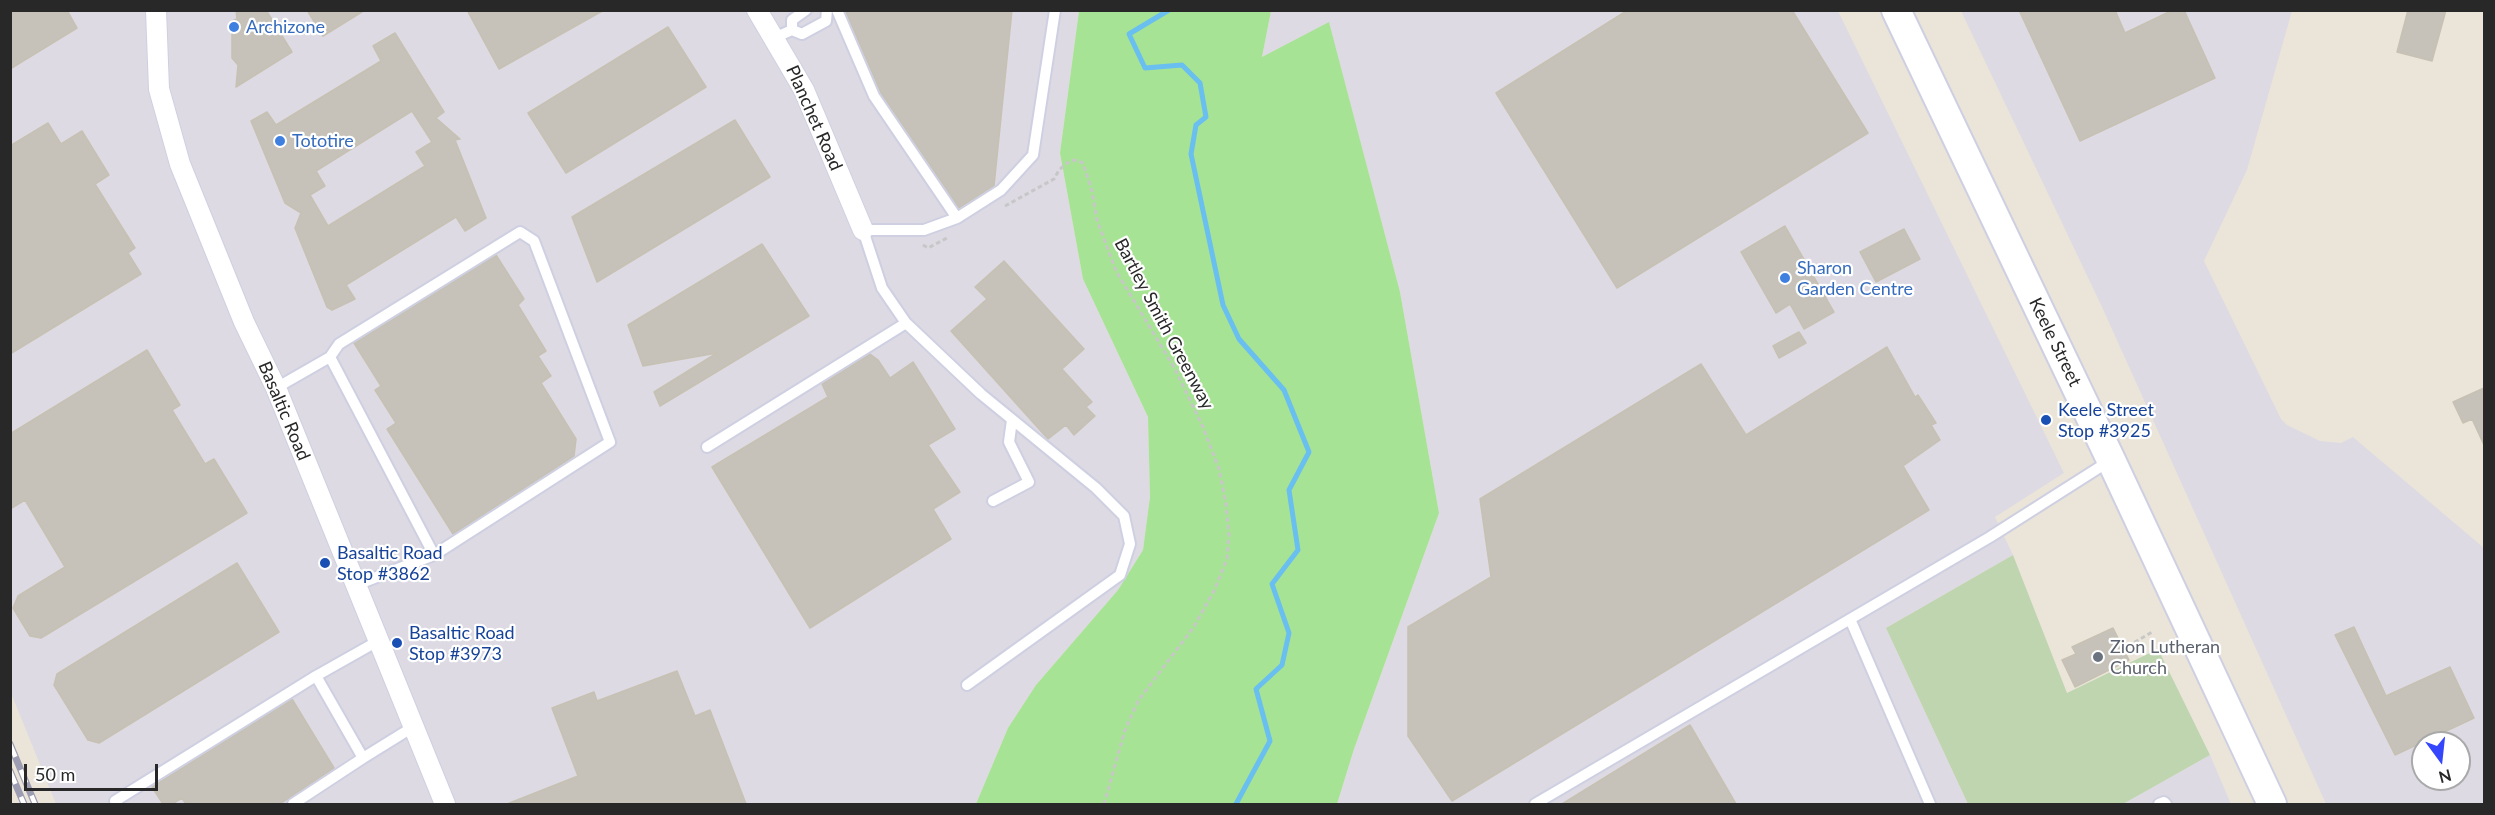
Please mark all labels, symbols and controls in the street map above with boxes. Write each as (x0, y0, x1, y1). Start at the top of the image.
place label: Archizone (246, 16, 325, 38)
marker: Archizone (227, 20, 241, 34)
street label: Planchet Road (781, 62, 847, 174)
place label: Tototire (292, 130, 354, 152)
marker: Tototire (273, 134, 287, 148)
street label: Bartley Smith Greenway (1110, 235, 1218, 413)
place label: Sharon Garden Centre (1797, 257, 1913, 300)
marker: Sharon Garden Centre (1778, 271, 1792, 285)
street label: Keele Street (2024, 294, 2086, 390)
street label: Basaltic Road (253, 358, 315, 464)
place label: Keele Street Stop #3925 (2058, 399, 2154, 442)
marker: Keele Street Stop #3925 (2039, 413, 2053, 427)
place label: Basaltic Road Stop #3862 (337, 542, 443, 584)
marker: Basaltic Road Stop #3862 (318, 556, 332, 570)
place label: Basaltic Road Stop #3973 (409, 622, 515, 664)
marker: Basaltic Road Stop #3973 (390, 636, 404, 650)
place label: Zion Lutheran Church (2110, 636, 2220, 678)
marker: Zion Lutheran Church (2091, 650, 2105, 664)
north arrow (2411, 731, 2471, 791)
scale bar (27, 752, 160, 790)
text: 50 m (35, 763, 75, 785)
text: N (2437, 766, 2454, 788)

